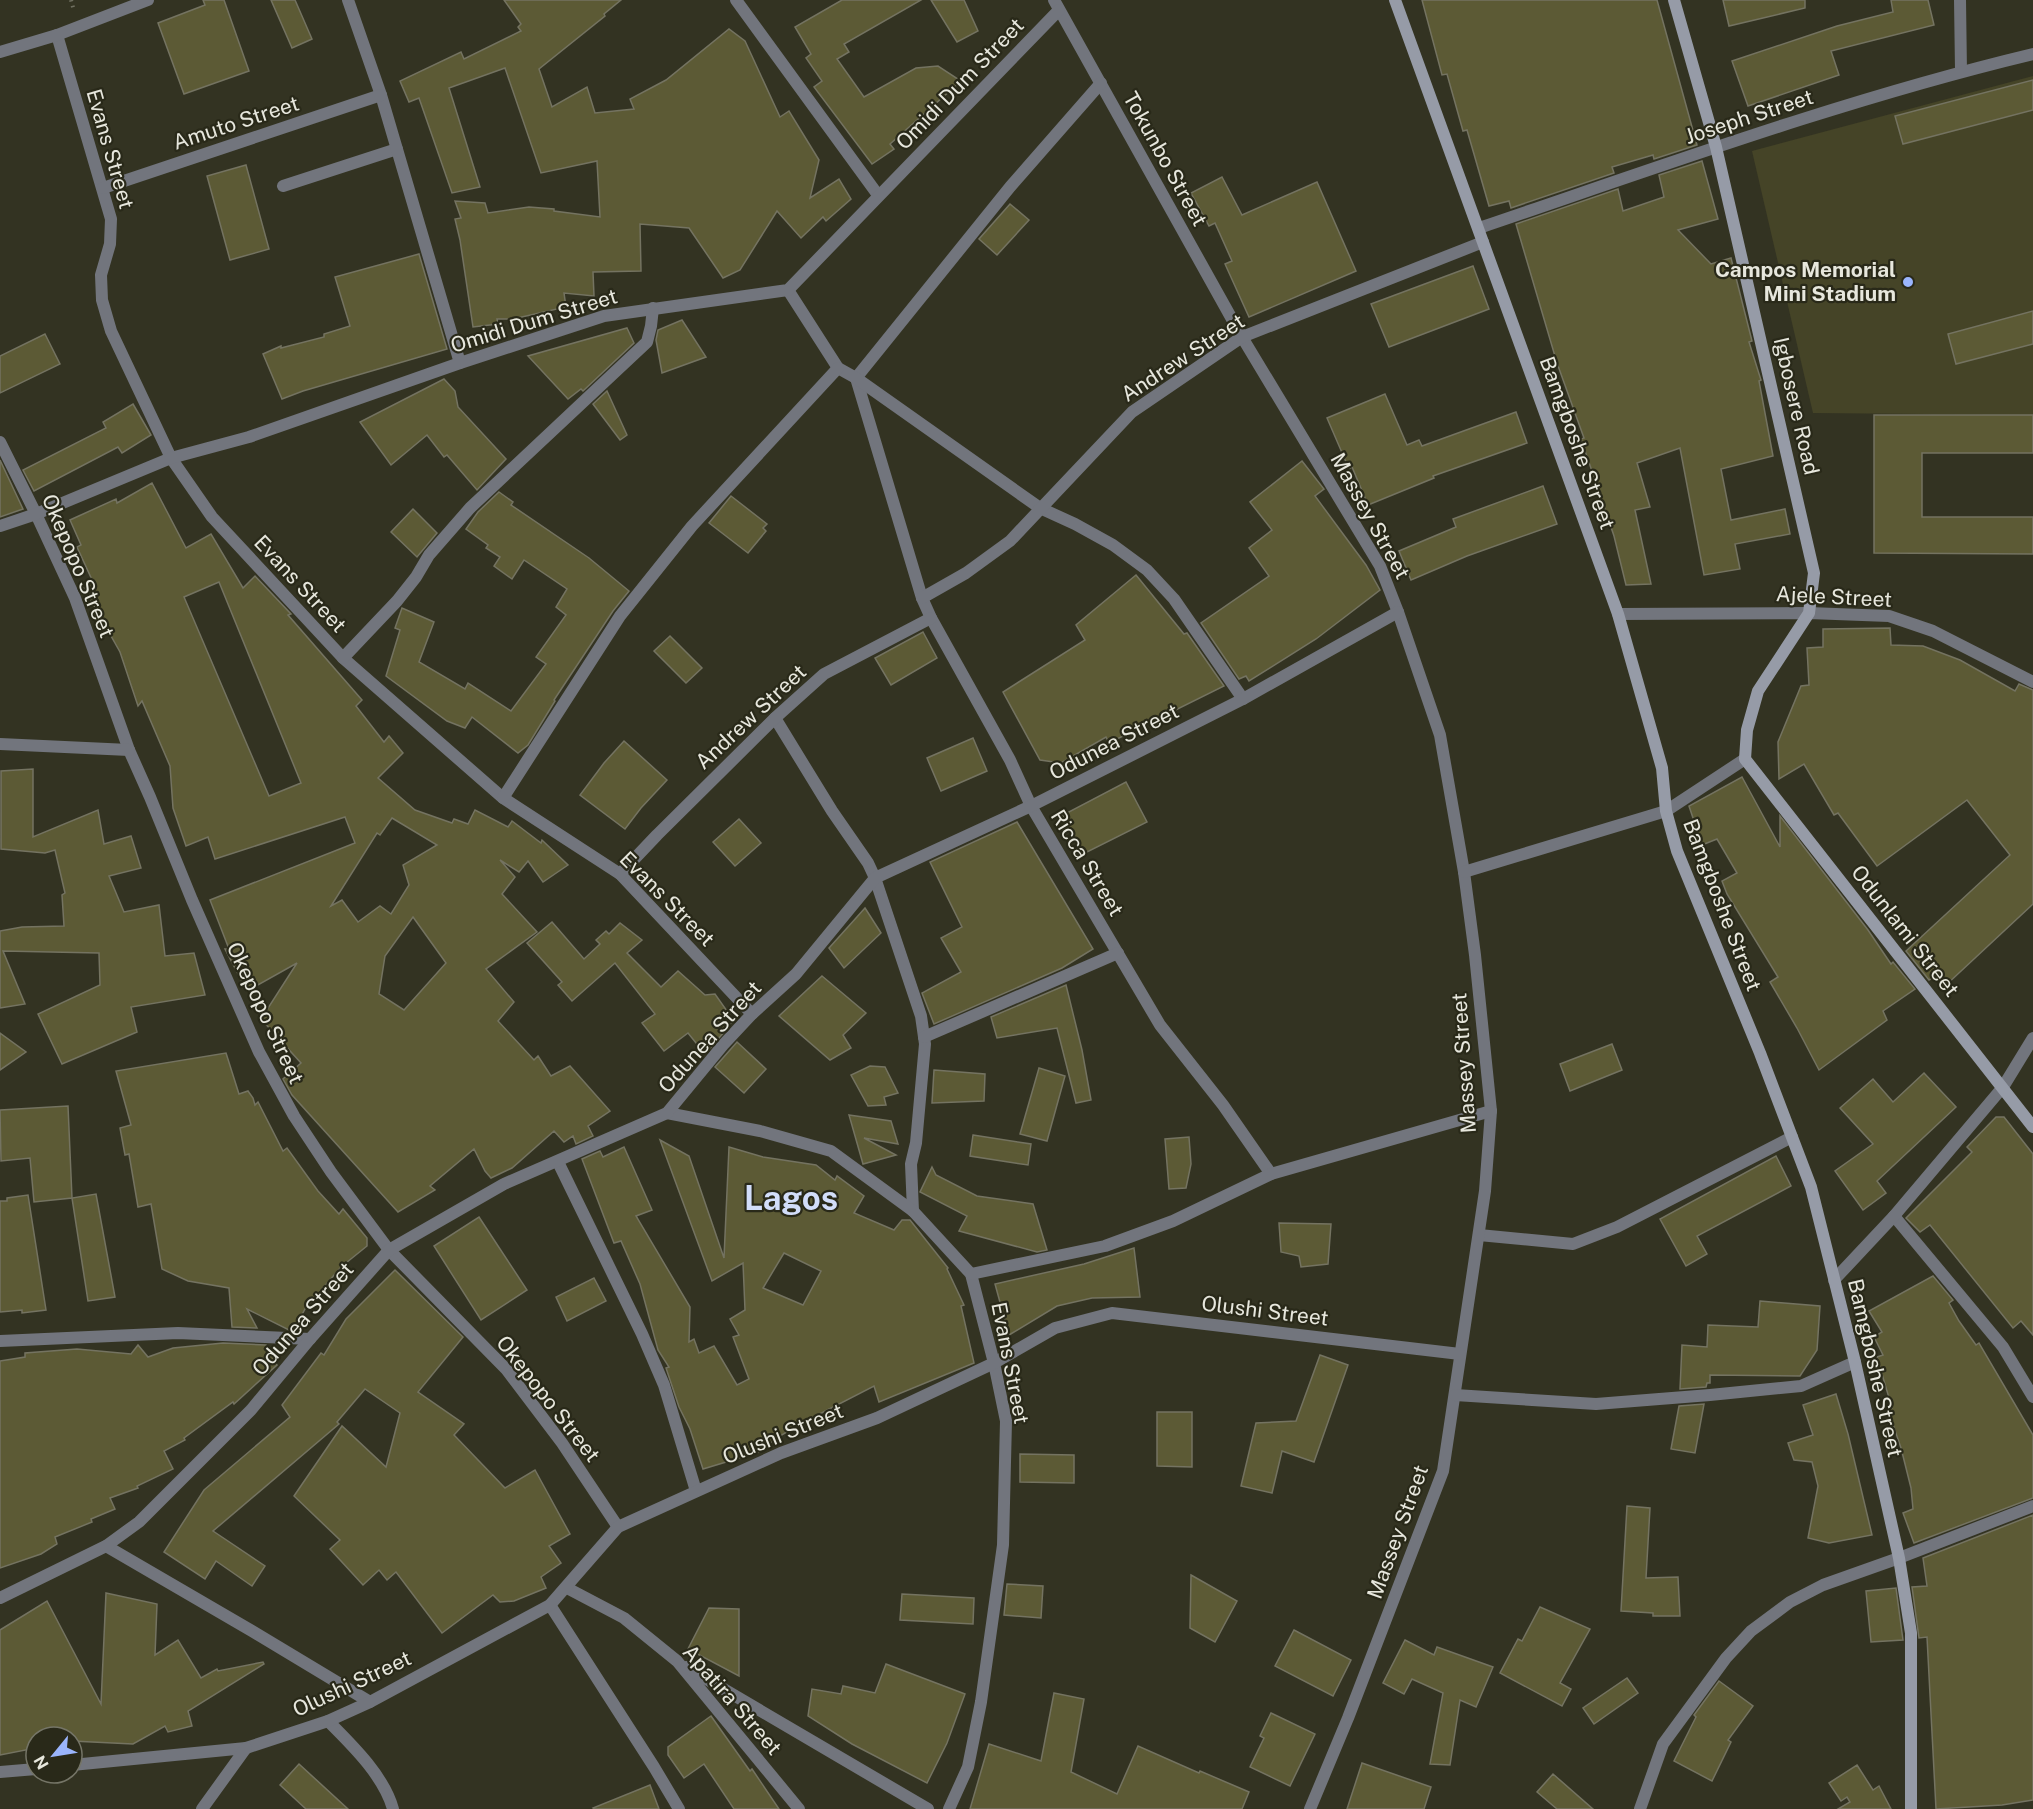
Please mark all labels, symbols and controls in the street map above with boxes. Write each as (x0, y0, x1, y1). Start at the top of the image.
street label: Omidi Dum Street (891, 13, 1029, 155)
street label: Joseph Street (1681, 84, 1816, 149)
street label: Evans Street (81, 86, 140, 212)
street label: Tokunbo Street (1118, 87, 1213, 230)
street label: Amuto Street (170, 90, 302, 155)
place label: Campos Memorial Mini Stadium (1715, 257, 1896, 306)
marker: Campos Memorial Mini Stadium (1901, 275, 1915, 289)
street label: Omidi Dum Street (447, 283, 620, 358)
street label: Andrew Street (1116, 308, 1249, 407)
street label: Igbosere Road (1769, 335, 1824, 477)
street label: Bamgboshe Street (1535, 353, 1620, 533)
street label: Massey Street (1325, 448, 1415, 583)
street label: Okepopo Street (37, 490, 120, 641)
street label: Evans Street (249, 530, 352, 637)
street label: Ajele Street (1775, 581, 1893, 612)
street label: Andrew Street (690, 659, 811, 774)
street label: Odunea Street (1045, 698, 1183, 785)
street label: Ricca Street (1046, 805, 1129, 921)
street label: Bamgboshe Street (1678, 815, 1767, 994)
street label: Evans Street (615, 846, 720, 951)
street label: Odunlami Street (1846, 860, 1964, 1001)
street label: Okepopo Street (222, 938, 309, 1088)
street label: Odunea Street (653, 976, 766, 1098)
street label: Massey Street (1446, 992, 1481, 1134)
district label: Lagos (744, 1179, 838, 1217)
street label: Odunea Street (247, 1257, 359, 1380)
street label: Bamgboshe Street (1843, 1276, 1908, 1459)
street label: Olushi Street (1200, 1290, 1330, 1331)
street label: Evans Street (986, 1300, 1035, 1426)
street label: Okepopo Street (491, 1331, 606, 1467)
street label: Olushi Street (719, 1398, 847, 1469)
street label: Massey Street (1362, 1461, 1433, 1602)
street label: Apatira Street (678, 1639, 787, 1760)
street label: Olushi Street (289, 1645, 415, 1722)
north arrow (24, 1725, 84, 1785)
text: N (30, 1752, 53, 1772)

